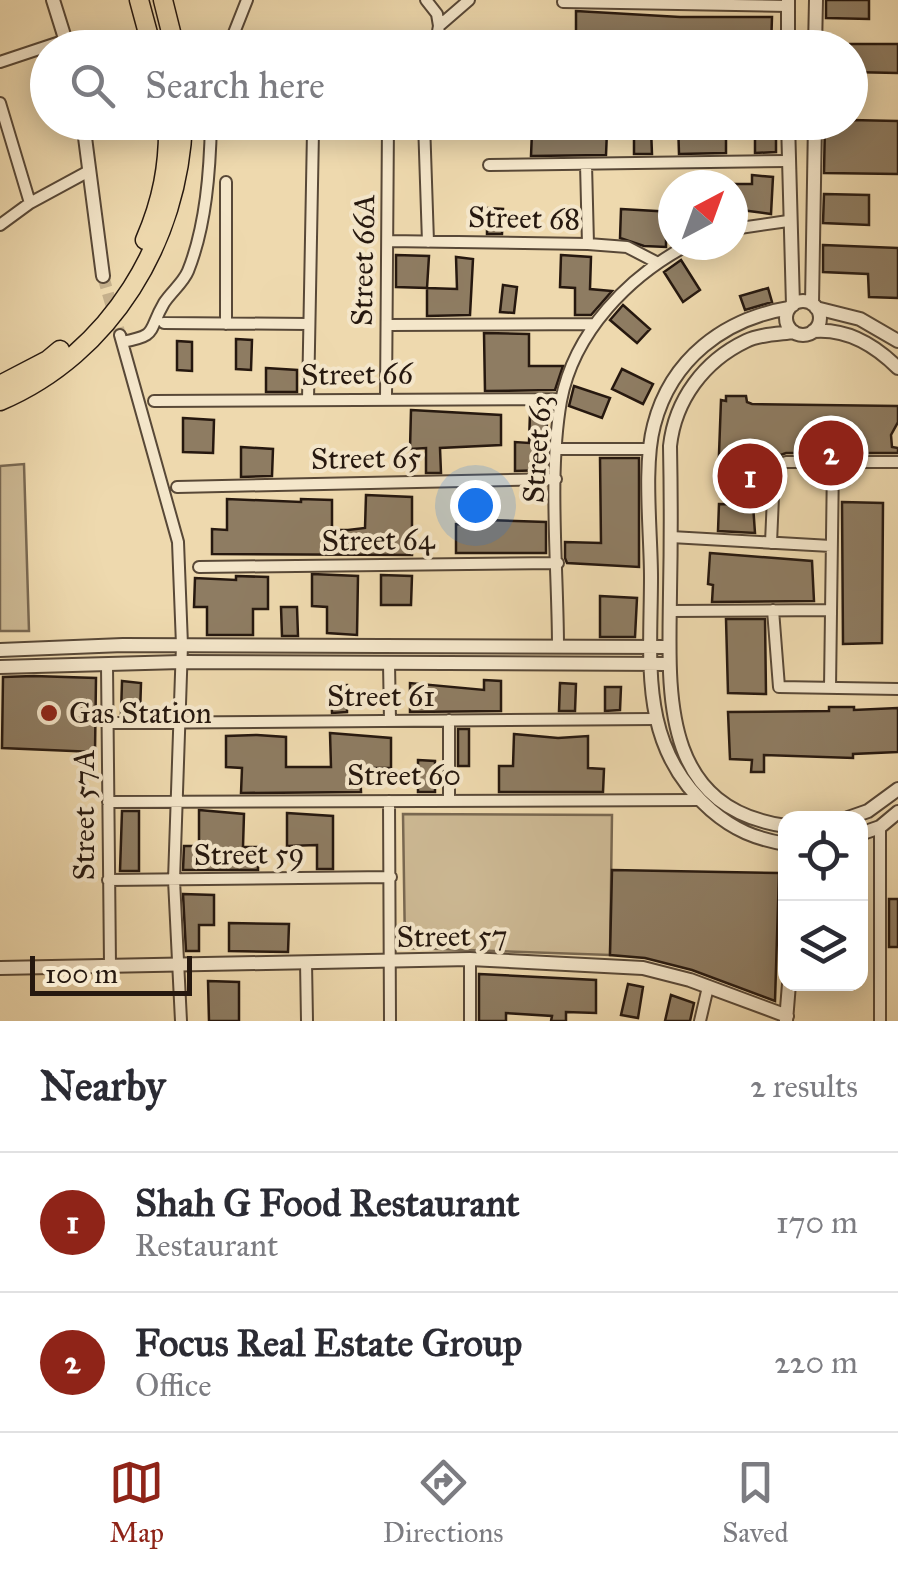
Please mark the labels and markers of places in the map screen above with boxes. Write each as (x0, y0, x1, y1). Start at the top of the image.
pin: 2 (798, 416, 864, 490)
pin: 1 (718, 438, 782, 514)
place label: Gas Station (69, 695, 212, 731)
marker: Gas Station (38, 702, 60, 724)

